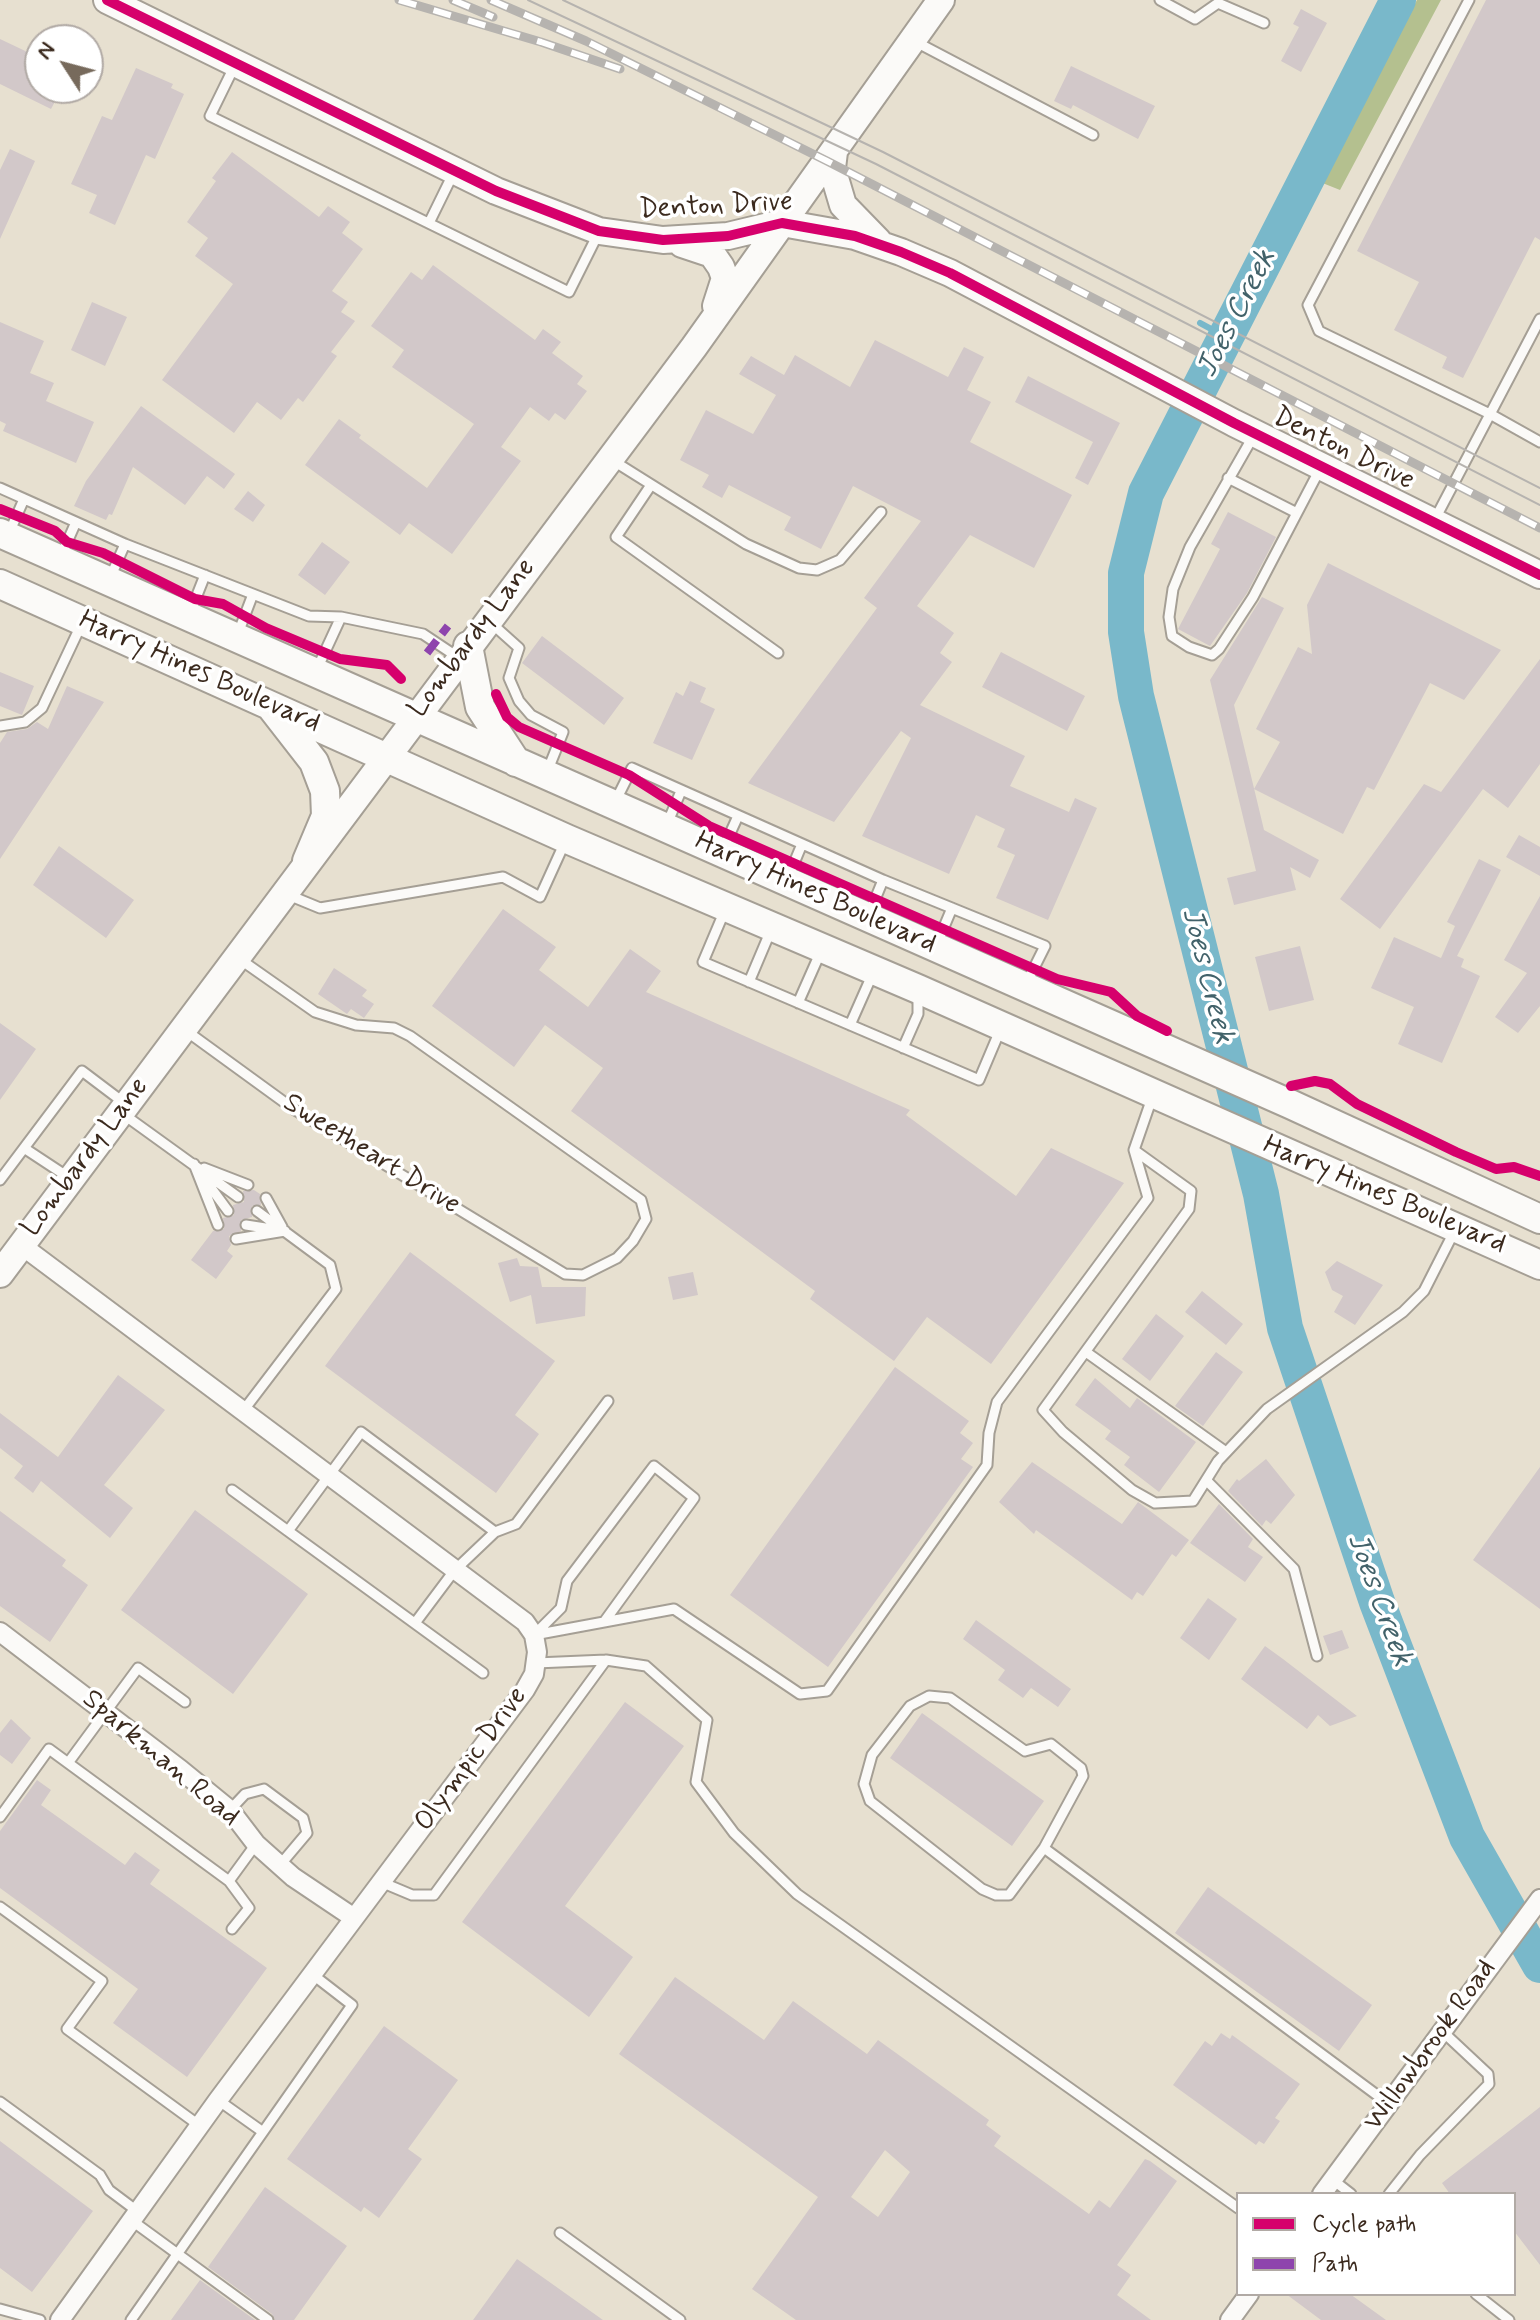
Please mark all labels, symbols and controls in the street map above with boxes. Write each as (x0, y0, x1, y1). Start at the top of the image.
north arrow (24, 24, 104, 104)
text: N (31, 37, 62, 65)
street label: Denton Drive (638, 186, 794, 228)
water label: Joes Creek (1190, 244, 1286, 384)
street label: Denton Drive (1267, 401, 1419, 499)
street label: Lombardy Lane (402, 553, 544, 725)
street label: Harry Hines Boulevard (73, 605, 325, 741)
street label: Harry Hines Boulevard (689, 826, 941, 962)
water label: Joes Creek (1172, 904, 1240, 1048)
street label: Lombardy Lane (15, 1072, 157, 1244)
street label: Sweetheart Drive (276, 1087, 466, 1223)
street label: Harry Hines Boulevard (1257, 1130, 1511, 1262)
water label: Joes Creek (1337, 1529, 1419, 1671)
street label: Olympic Drive (408, 1681, 536, 1839)
street label: Sparkman Road (74, 1683, 246, 1835)
street label: Willowbrook Road (1358, 1954, 1504, 2138)
legend (1236, 2192, 1516, 2296)
text: Cycle path (1312, 2209, 1417, 2240)
text: Path (1312, 2249, 1358, 2280)

